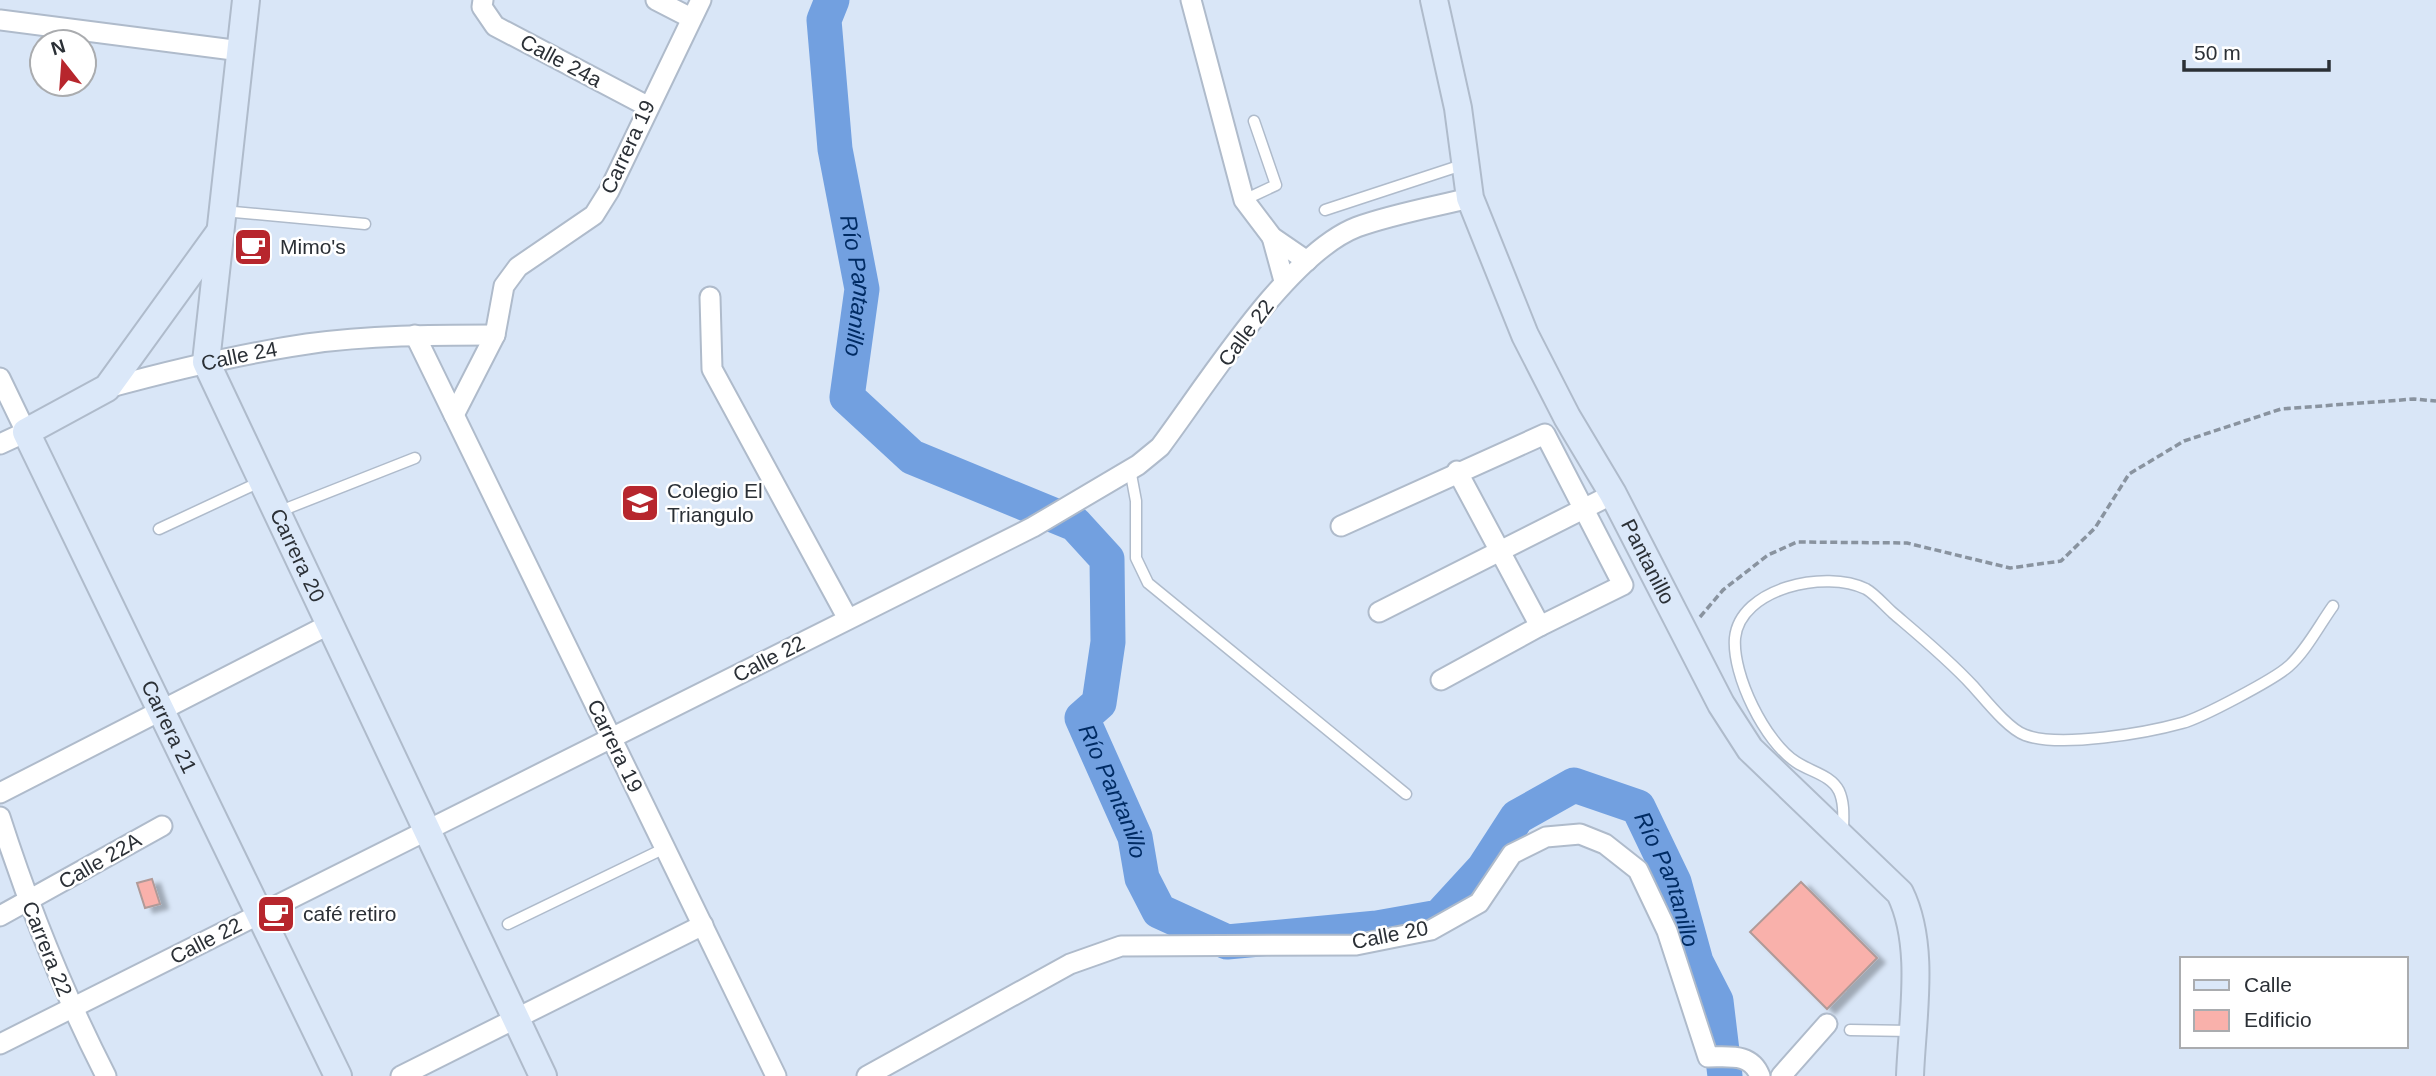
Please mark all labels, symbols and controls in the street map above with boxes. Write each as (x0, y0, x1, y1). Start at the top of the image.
north arrow (28, 28, 98, 98)
scale bar (2184, 28, 2329, 72)
street label: Calle 24a (517, 30, 606, 92)
text: N (49, 35, 68, 59)
text: 50 m (2194, 41, 2241, 64)
street label: Carrera 19 (596, 96, 659, 197)
water label: Río Pantanillo (835, 213, 876, 358)
cafe icon: Mimo's (232, 226, 274, 268)
place label: Mimo's (280, 235, 346, 258)
street label: Calle 22 (1213, 295, 1278, 370)
street label: Calle 24 (199, 337, 279, 375)
place label: Colegio El Triangulo (667, 479, 763, 526)
school or university icon: Colegio El Triangulo (619, 482, 661, 524)
street label: Carrera 20 (266, 505, 330, 605)
street label: Pantanillo (1617, 515, 1680, 608)
street label: Calle 22 (729, 631, 808, 686)
street label: Carrera 21 (137, 676, 202, 777)
street label: Carrera 19 (583, 696, 648, 796)
water label: Río Pantanillo (1073, 720, 1151, 860)
water label: Río Pantanillo (1629, 807, 1704, 950)
street label: Calle 22A (55, 828, 145, 893)
cafe icon: café retiro (255, 893, 297, 935)
street label: Carrera 22 (18, 898, 77, 1000)
place label: café retiro (303, 902, 396, 925)
street label: Calle 22 (166, 913, 245, 968)
street label: Calle 20 (1350, 916, 1430, 953)
legend (2180, 957, 2408, 1048)
text: Calle (2244, 973, 2292, 996)
text: Edificio (2244, 1008, 2312, 1031)

